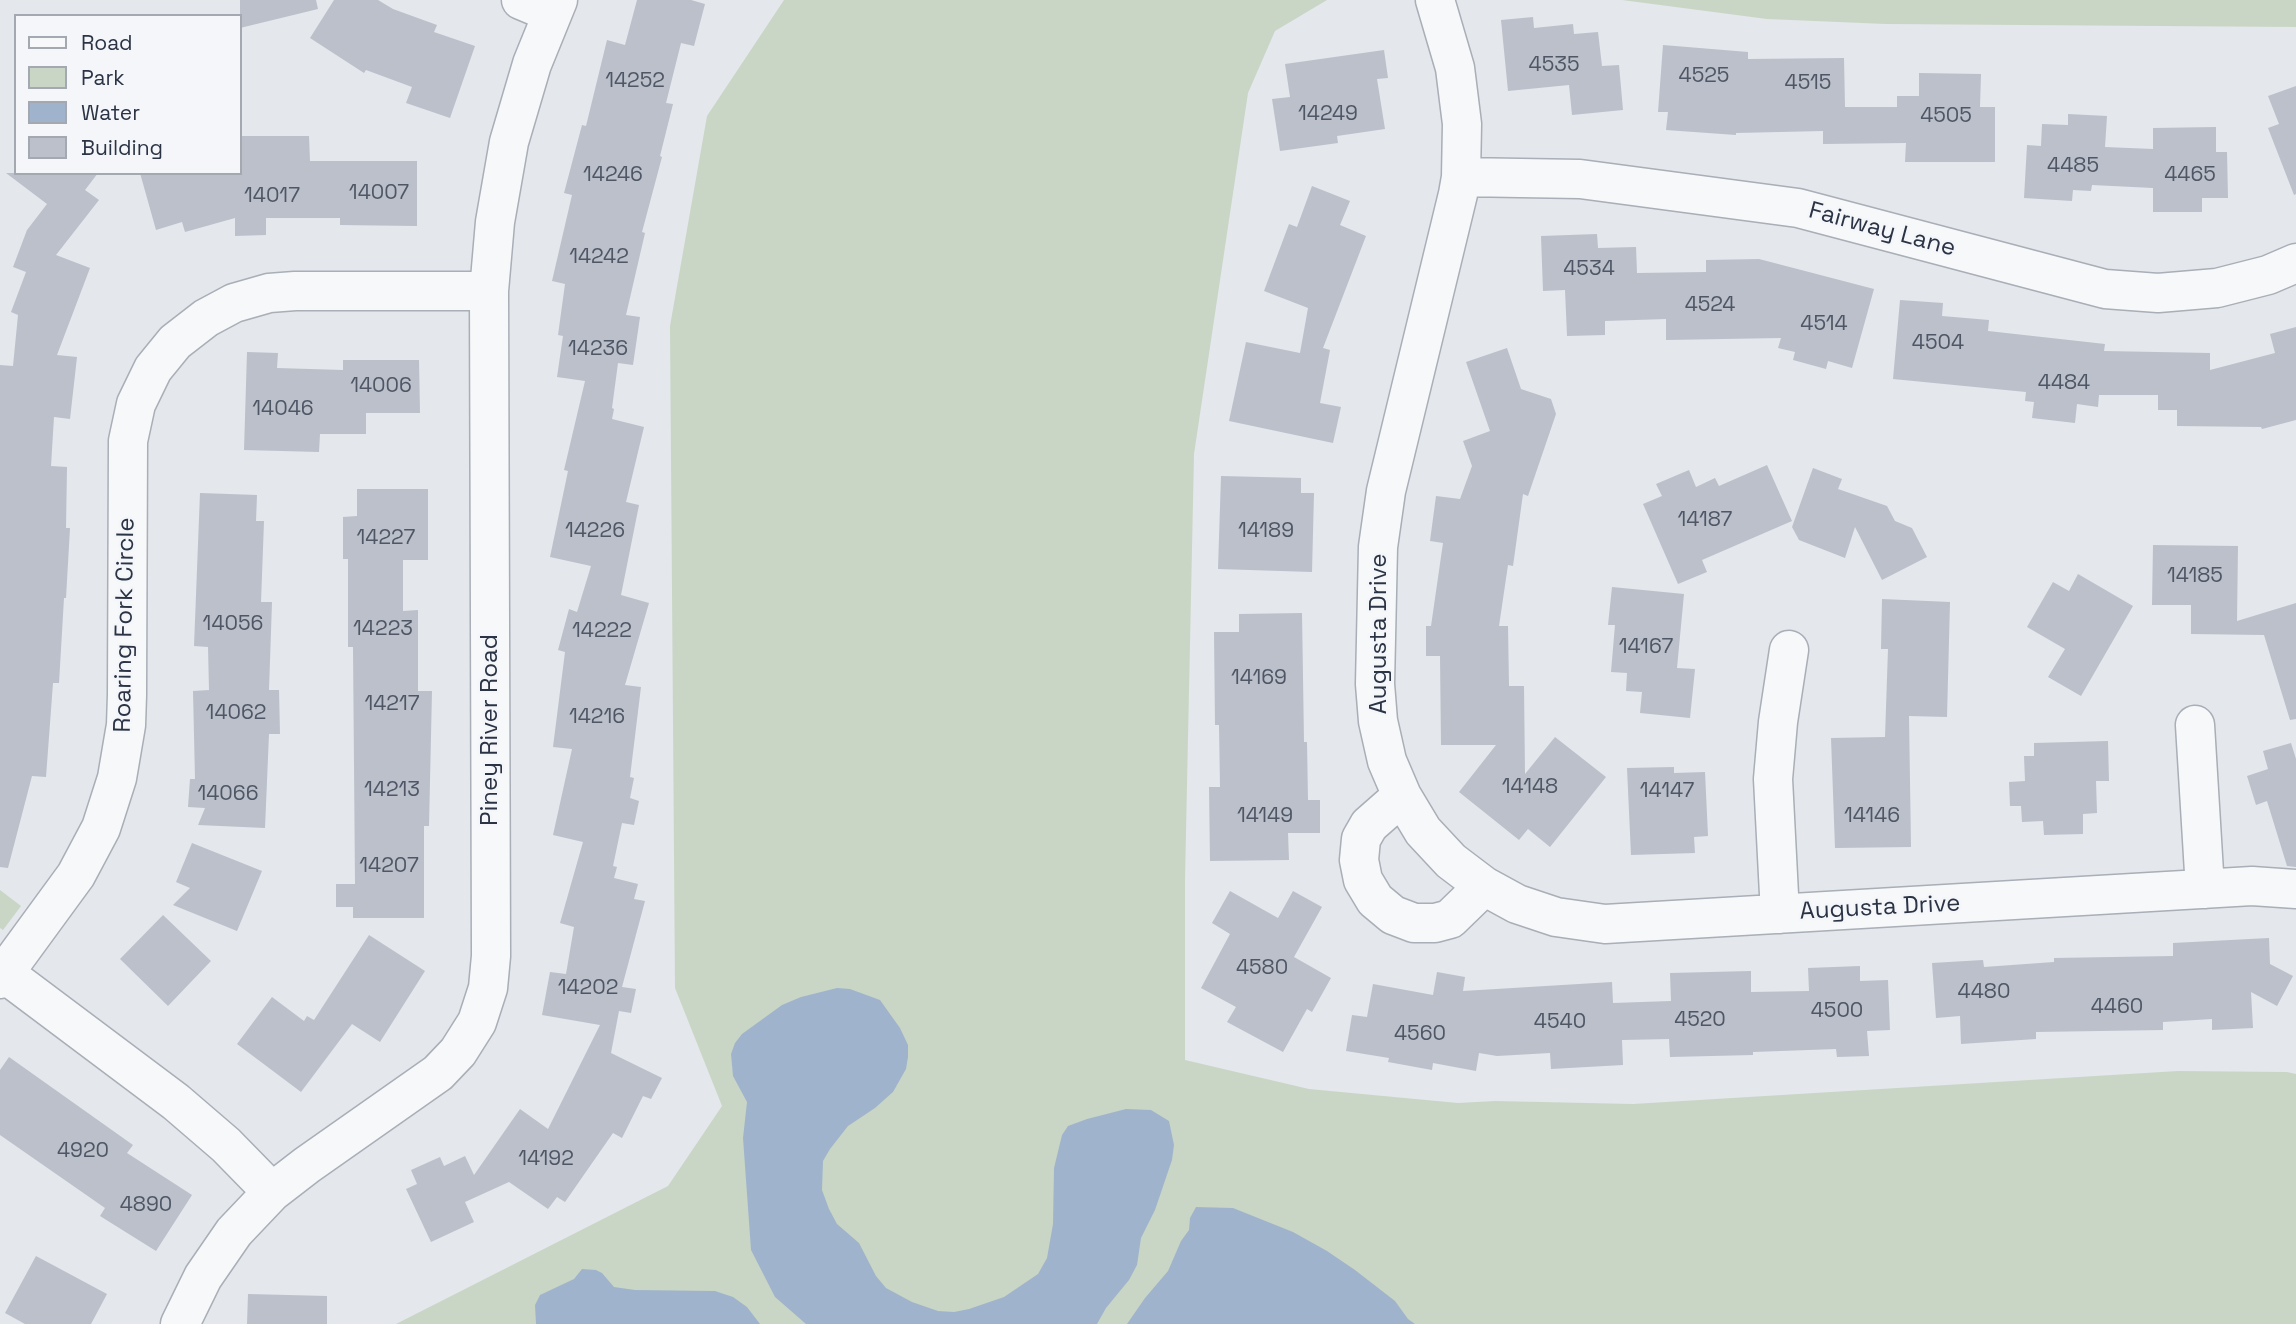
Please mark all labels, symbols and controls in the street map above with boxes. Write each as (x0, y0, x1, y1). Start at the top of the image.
legend (14, 14, 242, 175)
text: Road (81, 29, 133, 56)
house number: 4535 (1529, 52, 1579, 78)
house number: 4525 (1679, 63, 1729, 89)
text: Park (81, 64, 125, 91)
house number: 14252 (605, 68, 665, 94)
house number: 4515 (1785, 70, 1831, 96)
text: Water (81, 99, 140, 126)
house number: 14249 (1298, 101, 1358, 127)
house number: 4505 (1920, 103, 1972, 129)
text: Building (81, 134, 163, 161)
house number: 4485 (2047, 153, 2099, 179)
house number: 14246 (583, 162, 643, 188)
house number: 4465 (2164, 162, 2216, 188)
house number: 14007 (349, 180, 409, 206)
house number: 14017 (244, 183, 300, 209)
street label: Fairway Lane (1805, 197, 1959, 263)
house number: 14242 (569, 244, 629, 270)
house number: 4534 (1563, 256, 1615, 282)
house number: 4524 (1685, 292, 1735, 318)
house number: 4514 (1800, 311, 1848, 337)
house number: 4504 (1912, 330, 1964, 356)
house number: 14236 (568, 336, 628, 362)
house number: 4484 (2038, 370, 2090, 396)
house number: 14006 (350, 373, 412, 399)
house number: 14046 (252, 396, 314, 422)
house number: 14187 (1678, 507, 1732, 533)
street label: Roaring Fork Circle (109, 517, 141, 733)
house number: 14226 (565, 518, 625, 544)
house number: 14189 (1238, 518, 1294, 544)
house number: 14227 (357, 525, 415, 551)
street label: Augusta Drive (1365, 554, 1393, 714)
house number: 14185 (2167, 563, 2223, 589)
house number: 14056 (203, 611, 263, 637)
house number: 14223 (353, 616, 413, 642)
house number: 14222 (572, 618, 632, 644)
street label: Piney River Road (476, 634, 504, 826)
house number: 14167 (1619, 634, 1673, 660)
house number: 14169 (1231, 665, 1287, 691)
house number: 14217 (364, 691, 420, 717)
house number: 14062 (206, 700, 266, 726)
house number: 14216 (569, 704, 625, 730)
house number: 14148 (1502, 774, 1558, 800)
house number: 14213 (364, 777, 420, 803)
house number: 14147 (1640, 778, 1694, 804)
house number: 14066 (197, 781, 259, 807)
house number: 14149 (1237, 803, 1293, 829)
house number: 14146 (1844, 803, 1900, 829)
house number: 14207 (359, 853, 419, 879)
street label: Augusta Drive (1799, 889, 1961, 927)
house number: 4580 (1236, 955, 1288, 981)
house number: 14202 (558, 975, 618, 1001)
house number: 4480 (1958, 979, 2010, 1005)
house number: 4460 (2091, 994, 2143, 1020)
house number: 4500 (1811, 998, 1863, 1024)
house number: 4520 (1674, 1007, 1726, 1033)
house number: 4540 (1534, 1009, 1586, 1035)
house number: 4560 (1394, 1021, 1446, 1047)
house number: 4920 (57, 1138, 109, 1164)
house number: 14192 (518, 1146, 574, 1172)
house number: 4890 (120, 1192, 172, 1218)

